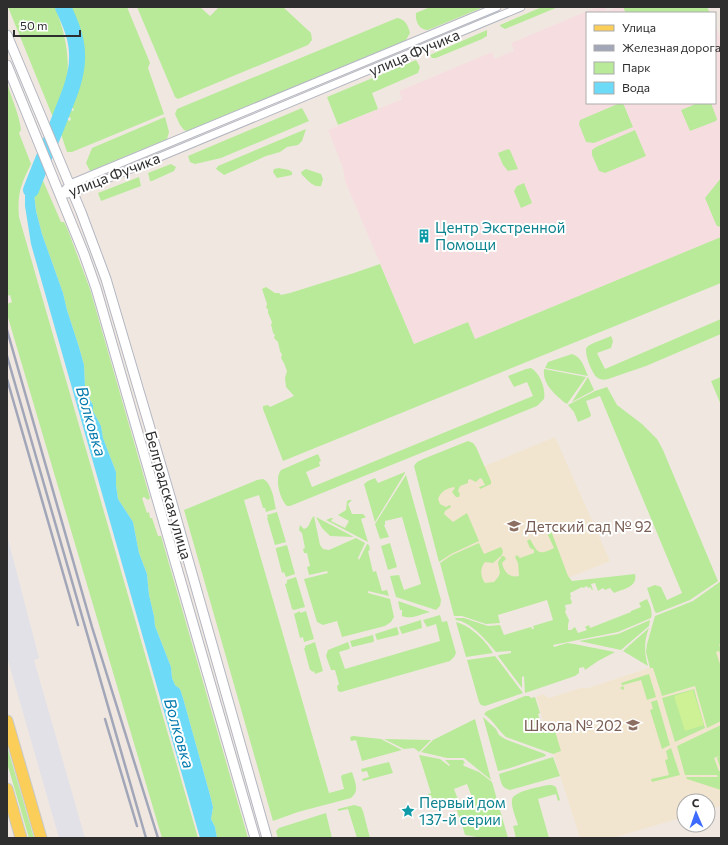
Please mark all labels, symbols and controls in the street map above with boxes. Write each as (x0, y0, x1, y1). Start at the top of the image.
scale bar (14, 12, 80, 38)
legend (586, 12, 716, 104)
text: 50 m (20, 18, 48, 32)
text: Улица (622, 20, 656, 34)
street label: улица Фучика (366, 25, 462, 79)
text: Железная дорога (622, 40, 721, 54)
text: Парк (622, 60, 651, 74)
text: Вода (622, 80, 650, 94)
street label: улица Фучика (66, 148, 162, 200)
place label: Центр Экстренной Помощи (435, 218, 565, 253)
building icon: Центр Экстренной Помощи (416, 228, 432, 244)
water label: Волковка (73, 384, 111, 458)
street label: Белградская улица (142, 429, 196, 561)
place label: Детский сад № 92 (525, 517, 652, 535)
school or university icon: Детский сад № 92 (506, 518, 522, 534)
water label: Волковка (161, 696, 199, 770)
place label: Школа № 202 (524, 716, 622, 734)
school or university icon: Школа № 202 (625, 717, 641, 733)
place label: Первый дом 137-й серии (419, 793, 506, 828)
north arrow (676, 793, 716, 833)
text: С (692, 796, 700, 809)
place icon: Первый дом 137-й серии (400, 803, 416, 819)

